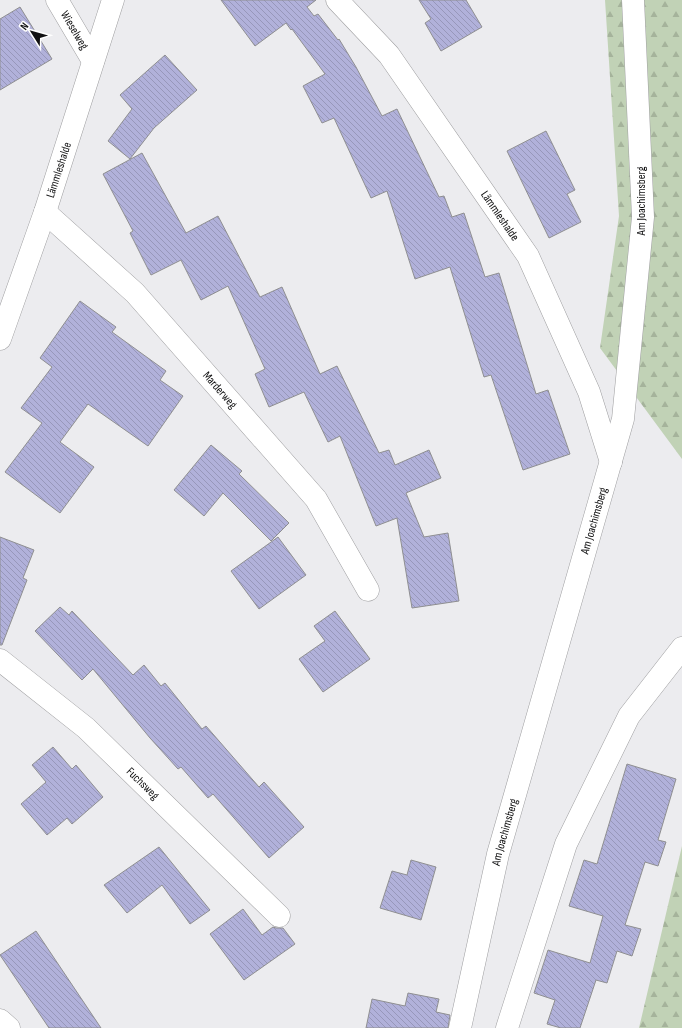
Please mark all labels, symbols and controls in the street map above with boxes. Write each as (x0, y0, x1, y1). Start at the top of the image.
street label: Wieselweg (58, 8, 92, 52)
north arrow (12, 12, 52, 52)
text: N (17, 20, 31, 33)
street label: Lämmleshalde (43, 140, 75, 200)
street label: Am Joachimsberg (634, 166, 649, 236)
street label: Lämmleshalde (478, 188, 523, 244)
street label: Marderweg (200, 368, 241, 412)
street label: Am Joachimsberg (577, 485, 611, 557)
street label: Fuchsweg (123, 764, 163, 803)
street label: Am Joachimsberg (488, 797, 521, 868)

